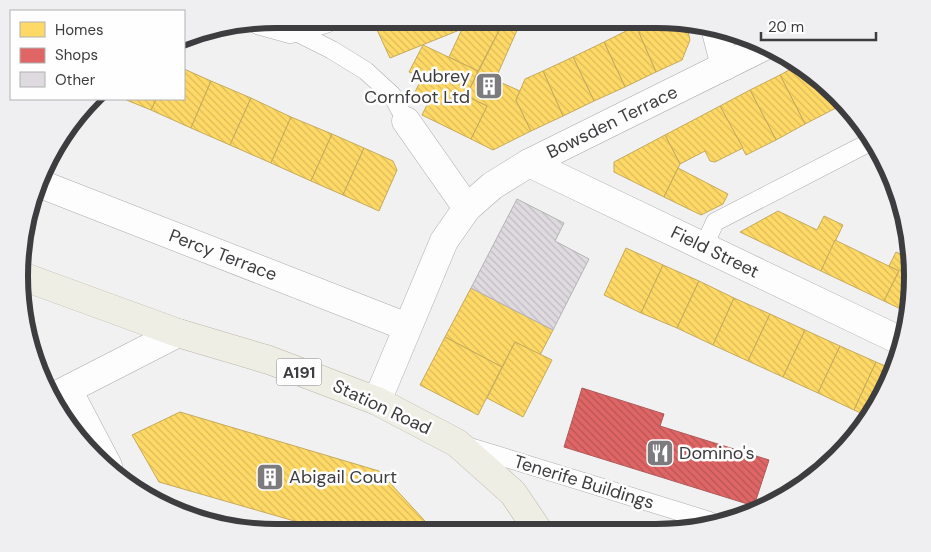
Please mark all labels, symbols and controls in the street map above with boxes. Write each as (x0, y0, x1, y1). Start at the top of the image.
legend (10, 10, 185, 100)
scale bar (761, 10, 876, 42)
text: 20 m (768, 17, 804, 37)
text: Homes (55, 20, 104, 40)
text: Shops (55, 45, 98, 65)
place label: Aubrey Cornfoot Ltd (364, 64, 470, 109)
text: Other (55, 70, 96, 90)
building icon: Aubrey Cornfoot Ltd (474, 71, 504, 101)
street label: Bowsden Terrace (543, 80, 681, 164)
street label: Field Street (667, 220, 763, 284)
street label: Percy Terrace (166, 223, 280, 287)
road number: A191 (276, 358, 322, 386)
street label: Station Road (329, 374, 435, 440)
restaurant icon: Domino's (645, 438, 675, 468)
place label: Domino's (679, 441, 755, 465)
street label: Tenerife Buildings (511, 449, 657, 515)
building icon: Abigail Court (255, 462, 285, 492)
place label: Abigail Court (289, 465, 397, 489)

